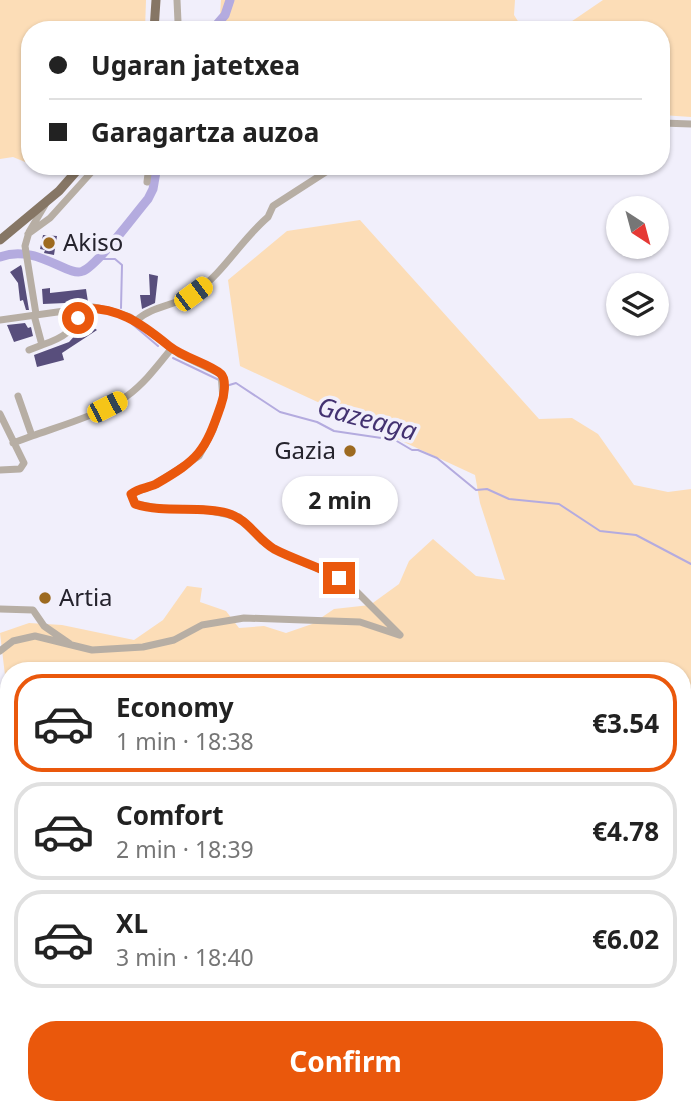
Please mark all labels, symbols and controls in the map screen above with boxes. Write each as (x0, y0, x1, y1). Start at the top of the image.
text: Ugaran jatetxea (91, 47, 300, 83)
text: Garagartza auzoa (91, 114, 319, 150)
north arrow (606, 196, 668, 259)
map controls (606, 196, 669, 336)
place label: Akiso (63, 225, 123, 258)
marker: Akiso (41, 235, 57, 251)
car (170, 273, 217, 315)
button: layers (606, 273, 669, 336)
route start (62, 302, 94, 334)
car (84, 388, 131, 426)
water label: Gazeaga (314, 388, 421, 449)
place label: Gazia (274, 433, 336, 466)
marker: Gazia (342, 443, 358, 459)
callout: 2 min (281, 476, 397, 526)
text: 2 min (308, 484, 372, 516)
route end (323, 562, 355, 594)
place label: Artia (59, 580, 113, 613)
marker: Artia (37, 590, 53, 606)
text: Economy (116, 689, 234, 725)
icon: car (32, 692, 95, 755)
text: €3.54 (592, 705, 659, 741)
text: 1 min · 18:38 (116, 725, 254, 757)
text: Comfort (116, 797, 224, 833)
icon: car (32, 800, 95, 863)
text: €4.78 (592, 813, 659, 849)
text: 2 min · 18:39 (116, 833, 254, 865)
text: XL (116, 905, 148, 941)
icon: car (32, 908, 95, 971)
text: €6.02 (592, 921, 659, 957)
text: 3 min · 18:40 (116, 941, 254, 973)
button: Confirm (28, 1021, 663, 1101)

